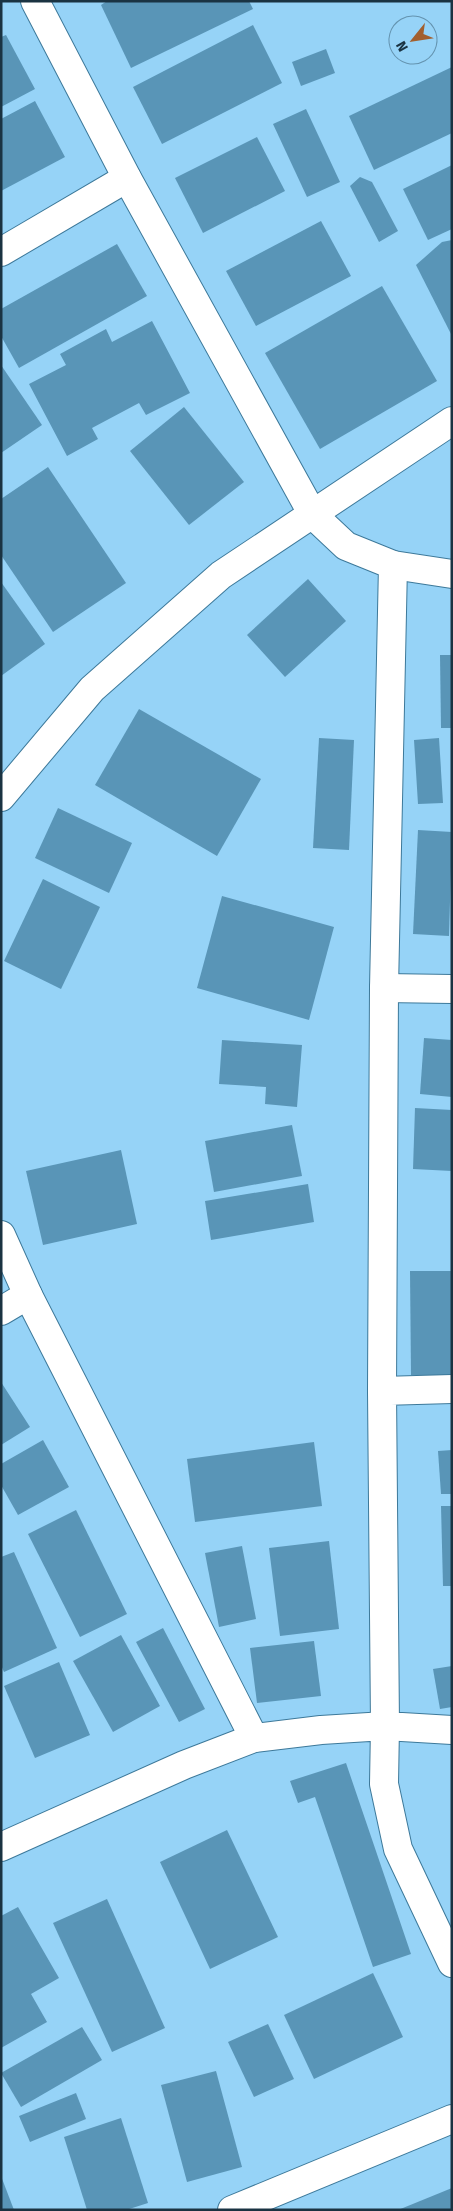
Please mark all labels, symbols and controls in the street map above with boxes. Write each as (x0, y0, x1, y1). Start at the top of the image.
north arrow (388, 15, 438, 65)
text: N (392, 38, 412, 55)

